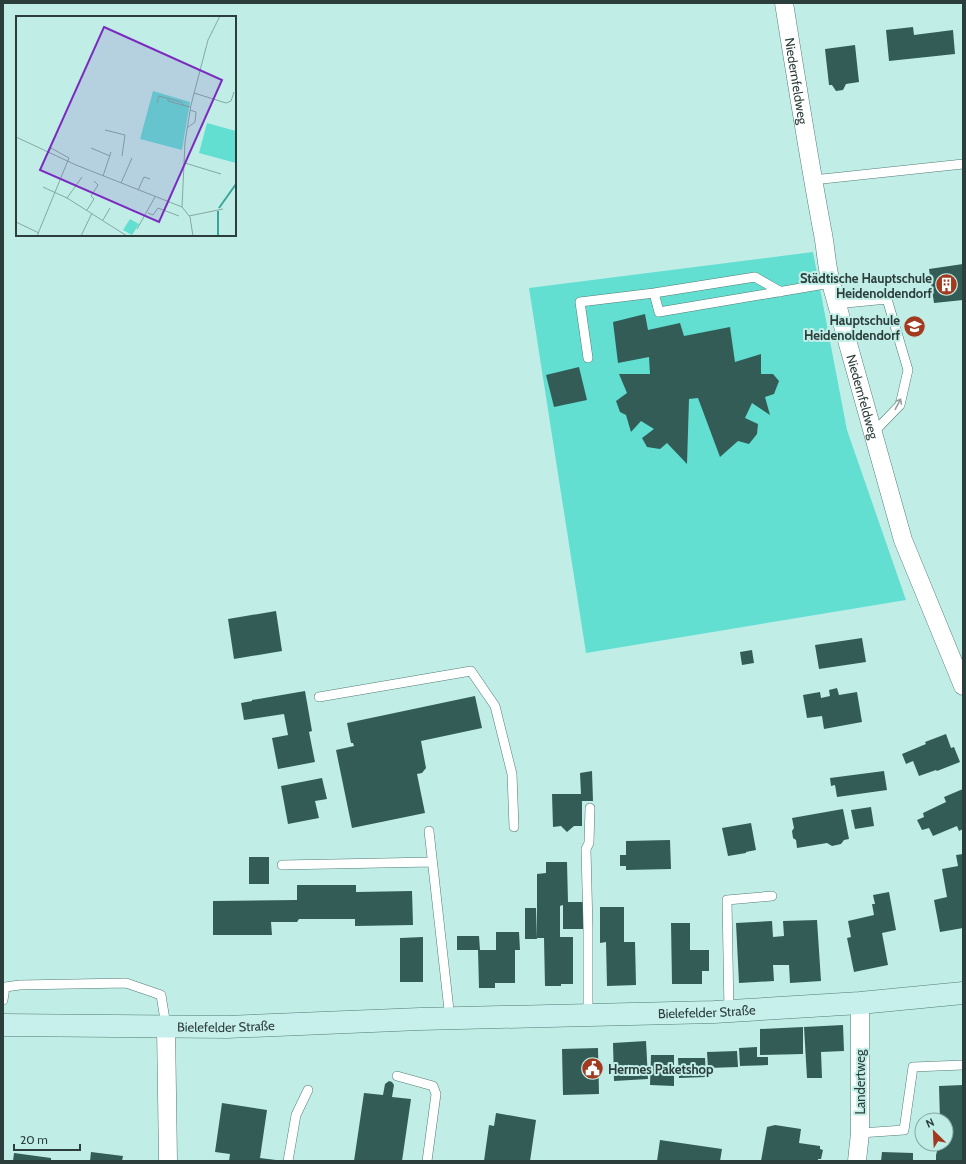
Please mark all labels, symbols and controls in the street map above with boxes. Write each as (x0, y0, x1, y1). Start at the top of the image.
inset map (16, 16, 236, 236)
street label: Niedernfeldweg (782, 37, 812, 126)
place label: Städtische Hauptschule Heidenoldendorf (800, 270, 933, 301)
building icon: Städtische Hauptschule Heidenoldendorf (934, 272, 960, 298)
place label: Hauptschule Heidenoldendorf (804, 312, 901, 343)
school or university icon: Hauptschule Heidenoldendorf (902, 314, 928, 340)
street label: Niedernfeldweg (843, 353, 882, 441)
one-way arrow (895, 398, 902, 410)
street label: Bielefelder Straße (658, 1001, 756, 1021)
street label: Bielefelder Straße (177, 1017, 275, 1035)
street label: Landertweg (852, 1049, 868, 1114)
public building icon: Hermes Paketshop (580, 1056, 606, 1082)
place label: Hermes Paketshop (608, 1061, 714, 1077)
north arrow (914, 1112, 954, 1152)
text: N (924, 1115, 936, 1131)
scale bar (14, 1126, 80, 1152)
text: 20 m (20, 1132, 48, 1147)

